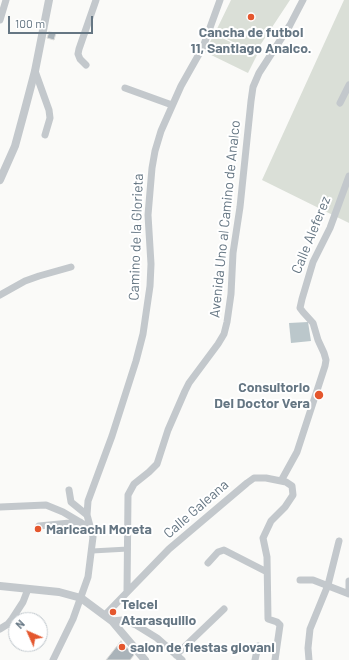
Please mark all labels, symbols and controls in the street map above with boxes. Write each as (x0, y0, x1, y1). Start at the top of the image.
scale bar (10, 8, 95, 34)
marker: Cancha de futbol 11, Santiago Analco. (246, 12, 256, 22)
text: 100 m (15, 16, 45, 30)
place label: Cancha de futbol 11, Santiago Analco. (190, 24, 312, 56)
street label: Avenida Uno al Camino de Analco (206, 119, 244, 319)
street label: Camino de la Glorieta (125, 173, 147, 301)
street label: Calle Aleferez (288, 194, 334, 276)
place label: Consultorio Del Doctor Vera (214, 379, 310, 412)
marker: Consultorio Del Doctor Vera (313, 389, 325, 401)
street label: Calle Galeana (160, 476, 232, 542)
place label: Maricachi Moreta (46, 521, 152, 537)
marker: Maricachi Moreta (33, 524, 43, 534)
place label: Telcel Atarasquillo (121, 596, 196, 628)
marker: Telcel Atarasquillo (108, 607, 118, 617)
north arrow (8, 612, 48, 652)
text: N (13, 617, 27, 631)
place label: salon de fiestas giovani (130, 639, 275, 655)
marker: salon de fiestas giovani (117, 642, 127, 652)

